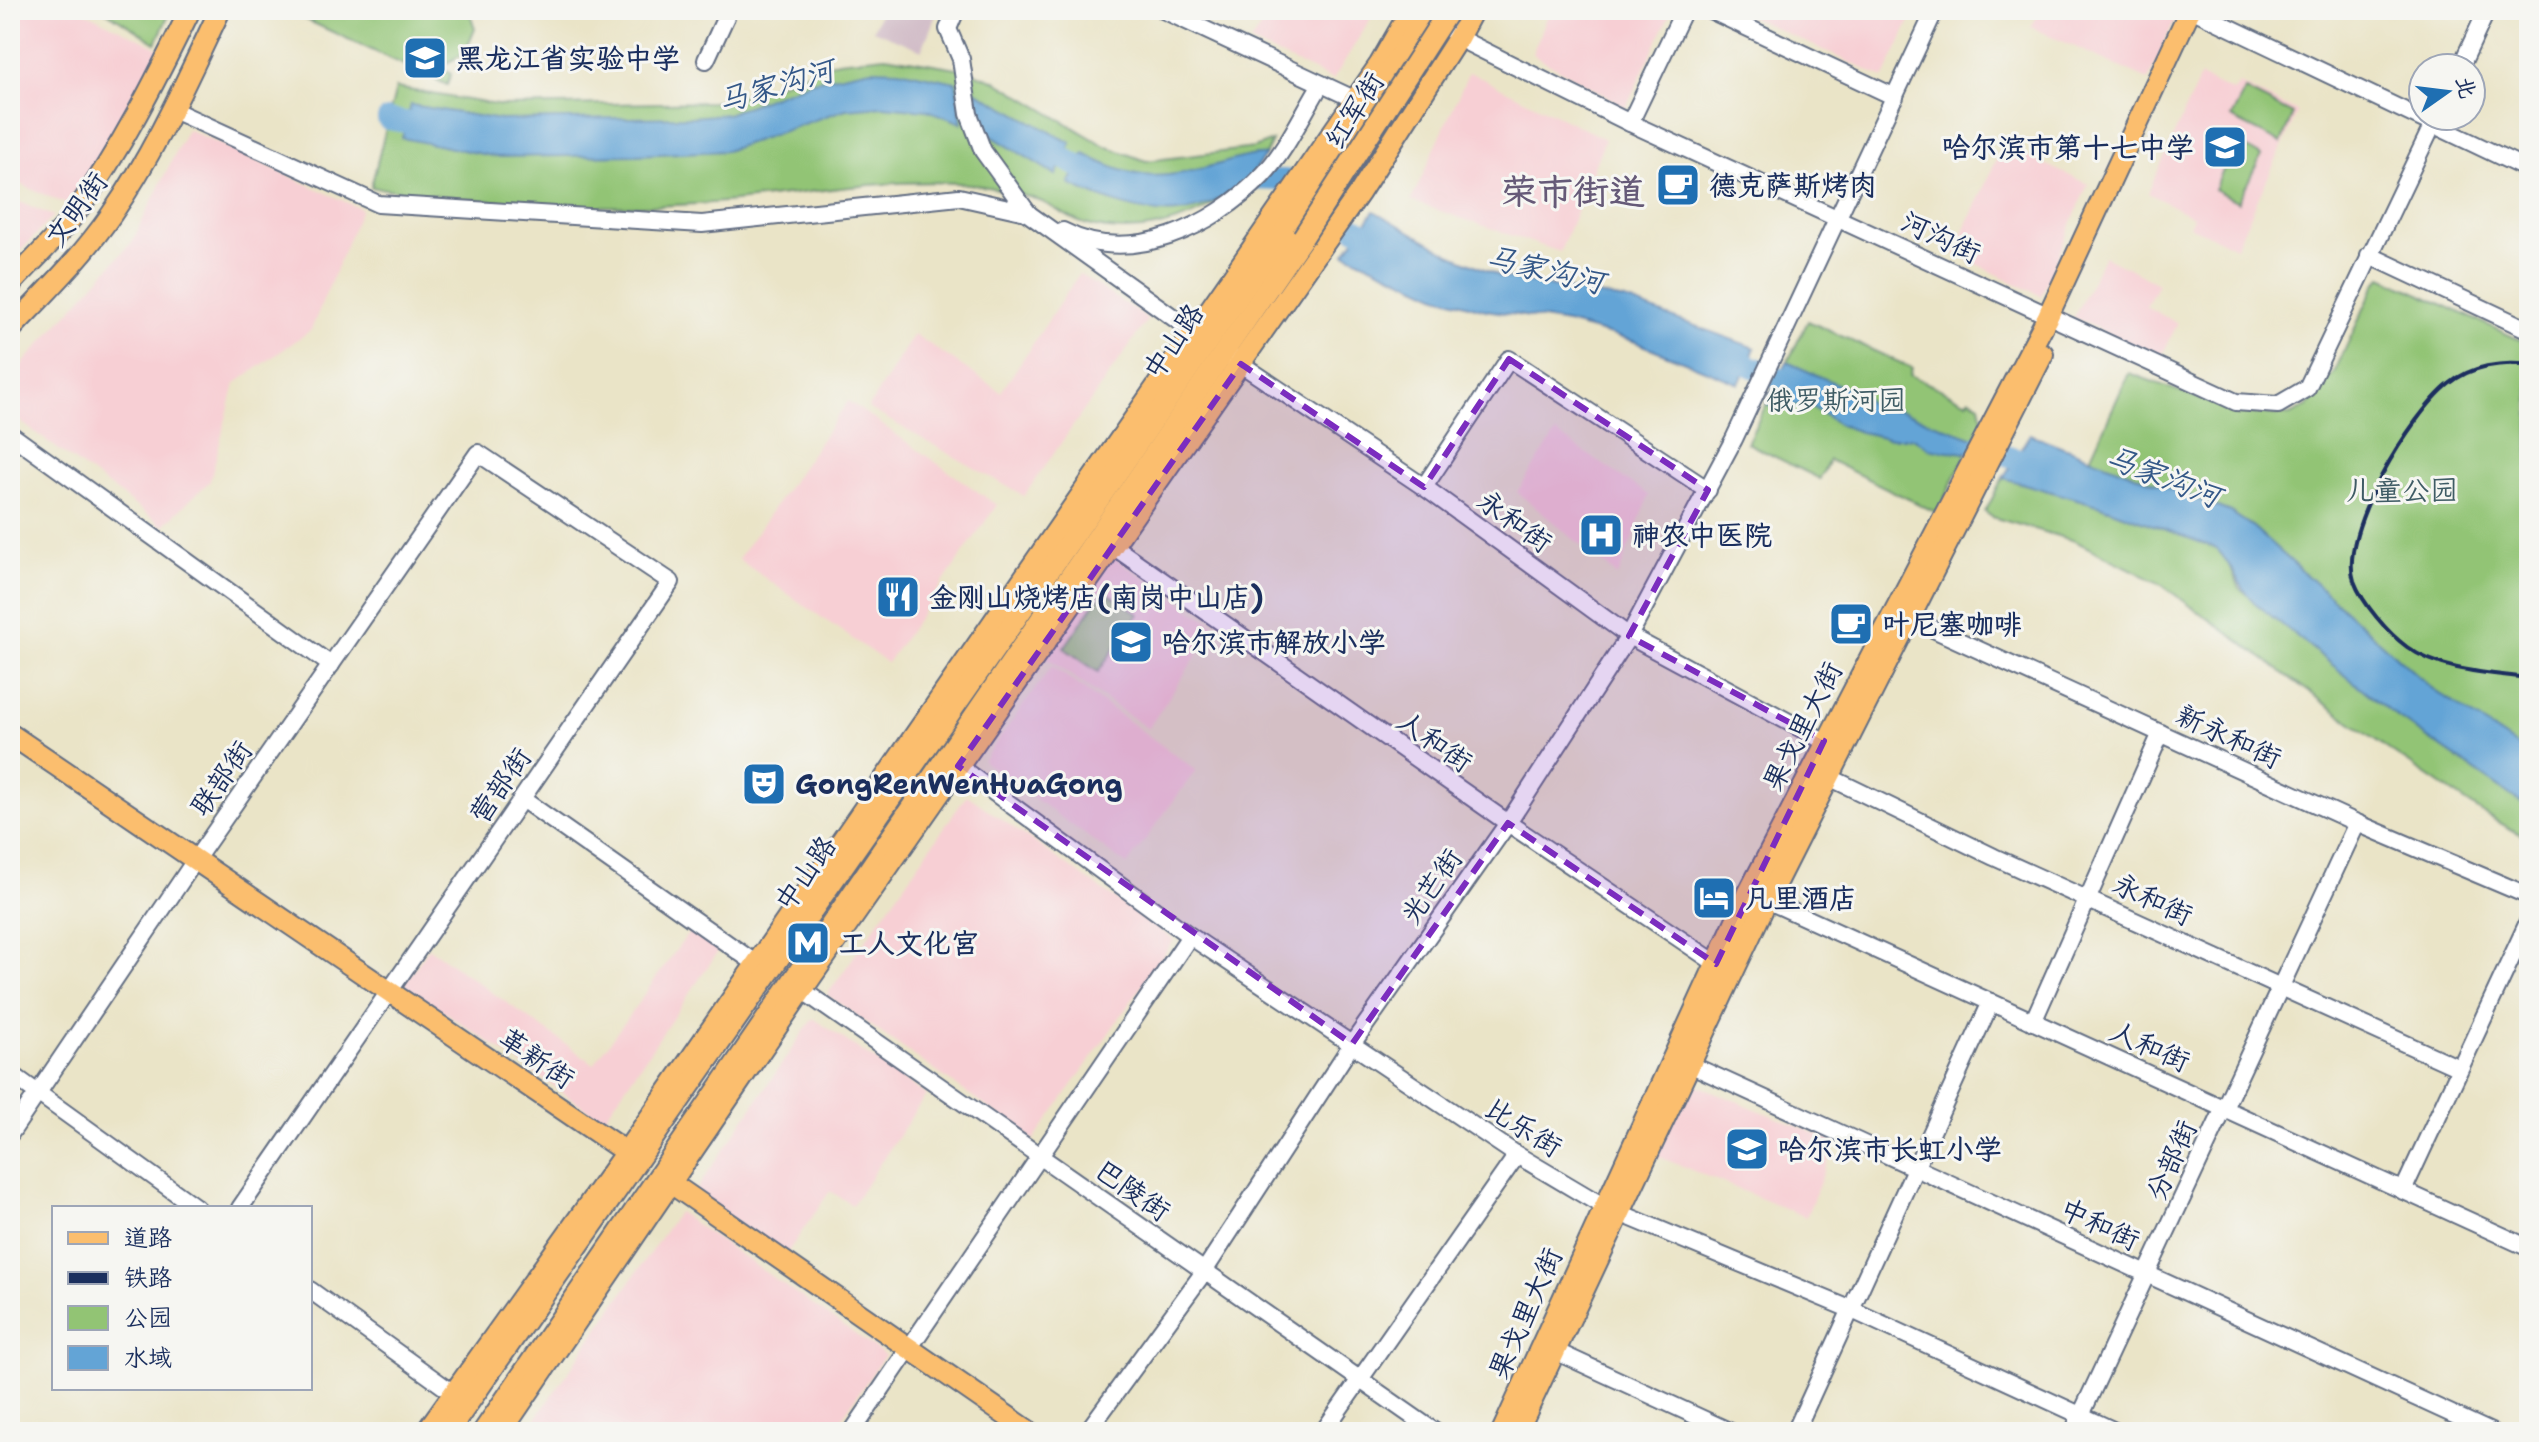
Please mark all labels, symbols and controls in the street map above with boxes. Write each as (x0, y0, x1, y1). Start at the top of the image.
school or university icon: 黑龙江省实验中学 (401, 34, 449, 82)
place label: 黑龙江省实验中学 (456, 39, 680, 77)
water label: 马家沟河 (713, 48, 844, 122)
north arrow (2407, 52, 2487, 132)
street label: 红军街 (1316, 64, 1392, 156)
text: 北 (2449, 73, 2483, 101)
school or university icon: 哈尔滨市第十七中学 (2201, 123, 2249, 171)
place label: 哈尔滨市第十七中学 (1942, 128, 2194, 166)
cafe icon: 德克萨斯烤肉 (1654, 161, 1702, 209)
street label: 文明街 (36, 164, 116, 254)
place label: 德克萨斯烤肉 (1709, 166, 1877, 204)
district label: 荣市街道 (1501, 167, 1645, 216)
street label: 河沟街 (1895, 202, 1987, 272)
water label: 马家沟河 (1482, 236, 1613, 304)
street label: 中山路 (1134, 296, 1212, 386)
park label: 俄罗斯河园 (1766, 381, 1906, 419)
water label: 马家沟河 (2100, 436, 2231, 519)
park label: 儿童公园 (2346, 471, 2458, 509)
street label: 永和街 (1470, 481, 1560, 561)
hospital icon: 神农中医院 (1577, 511, 1625, 559)
place label: 神农中医院 (1632, 516, 1772, 554)
restaurant icon: 金刚山烧烤店(南岗中山店) (874, 573, 922, 621)
place label: 金刚山烧烤店(南岗中山店) (929, 578, 1264, 616)
cafe icon: 叶尼塞咖啡 (1827, 600, 1875, 648)
place label: 叶尼塞咖啡 (1882, 605, 2022, 643)
school or university icon: 哈尔滨市解放小学 (1107, 618, 1155, 666)
place label: 哈尔滨市解放小学 (1162, 623, 1386, 661)
street label: 果戈里大街 (1753, 655, 1851, 797)
street label: 新永和街 (2170, 695, 2288, 777)
street label: 人和街 (1390, 701, 1480, 781)
street label: 联部街 (181, 733, 261, 823)
street label: 营部街 (460, 740, 540, 830)
theatre icon: GongRenWenHuaGong (740, 760, 788, 808)
place label: GongRenWenHuaGong (795, 765, 1123, 803)
street label: 中山路 (765, 828, 845, 918)
street label: 光芒街 (1391, 841, 1471, 931)
street label: 永和街 (2107, 864, 2199, 934)
hotel icon: 凡里酒店 (1690, 874, 1738, 922)
place label: 凡里酒店 (1745, 879, 1857, 917)
metro station icon: 工人文化宫 (784, 919, 832, 967)
place label: 工人文化宫 (839, 924, 979, 962)
street label: 人和街 (2104, 1012, 2196, 1080)
street label: 革新街 (492, 1019, 582, 1097)
street label: 比乐街 (1478, 1089, 1570, 1165)
street label: 分部街 (2137, 1114, 2205, 1206)
school or university icon: 哈尔滨市长虹小学 (1723, 1125, 1771, 1173)
place label: 哈尔滨市长虹小学 (1778, 1130, 2002, 1168)
street label: 巴陵街 (1088, 1150, 1178, 1230)
street label: 中和街 (2054, 1189, 2146, 1259)
legend (52, 1206, 312, 1390)
text: 道路 (124, 1222, 172, 1254)
street label: 果戈里大街 (1479, 1241, 1571, 1385)
text: 铁路 (124, 1262, 172, 1294)
text: 公园 (124, 1302, 172, 1334)
text: 水域 (124, 1342, 172, 1374)

